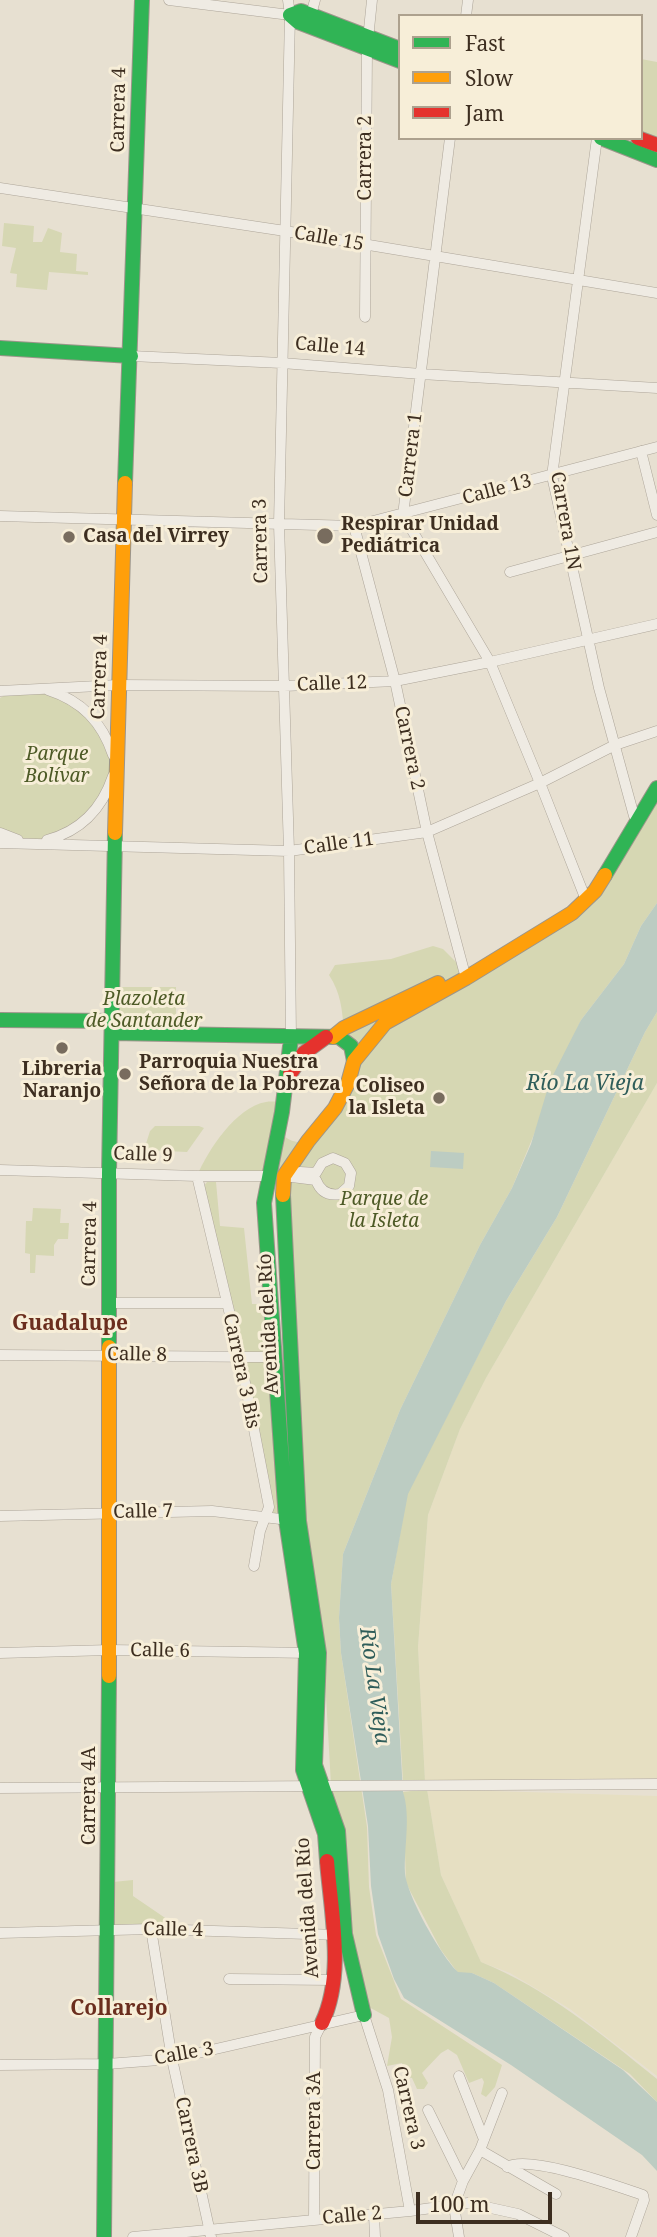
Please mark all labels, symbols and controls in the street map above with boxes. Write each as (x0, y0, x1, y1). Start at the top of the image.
legend (398, 14, 643, 140)
text: Fast (465, 29, 505, 57)
text: Slow (465, 64, 513, 92)
street label: Carrera 4 (107, 67, 131, 153)
text: Jam (465, 99, 504, 127)
street label: Carrera 2 (355, 115, 377, 201)
street label: Calle 15 (292, 222, 366, 256)
street label: Calle 14 (294, 333, 366, 361)
street label: Carrera 1 (394, 411, 428, 499)
street label: Calle 13 (460, 470, 534, 510)
street label: Carrera 1N (545, 470, 585, 572)
street label: Carrera 3 (249, 498, 273, 584)
place label: Respirar Unidad Pediátrica (341, 514, 499, 558)
place label: Casa del Virrey (83, 526, 229, 548)
marker: Respirar Unidad Pediátrica (315, 526, 335, 546)
marker: Casa del Virrey (61, 529, 77, 545)
street label: Carrera 4 (87, 634, 113, 720)
street label: Calle 12 (296, 671, 368, 697)
street label: Carrera 2 (389, 704, 429, 792)
park label: Parque Bolívar (25, 744, 89, 788)
street label: Calle 11 (303, 828, 375, 860)
park label: Plazoleta de Santander (86, 989, 202, 1033)
marker: Libreria Naranjo (54, 1040, 70, 1056)
place label: Parroquia Nuestra Señora de la Pobreza (139, 1052, 341, 1096)
place label: Libreria Naranjo (22, 1059, 102, 1103)
marker: Parroquia Nuestra Señora de la Pobreza (117, 1066, 133, 1082)
water label: Río La Vieja (526, 1071, 644, 1097)
place label: Coliseo la Isleta (349, 1076, 425, 1120)
marker: Coliseo la Isleta (431, 1090, 447, 1106)
street label: Calle 9 (113, 1143, 173, 1167)
park label: Parque de la Isleta (340, 1189, 428, 1233)
street label: Carrera 4 (78, 1201, 102, 1287)
street label: Avenida del Río (254, 1253, 284, 1395)
district label: Guadalupe (12, 1311, 128, 1337)
street label: Carrera 3 Bis (218, 1311, 264, 1431)
street label: Calle 8 (107, 1343, 167, 1367)
street label: Calle 7 (113, 1500, 173, 1524)
water label: Río La Vieja (353, 1626, 395, 1746)
street label: Calle 6 (130, 1639, 190, 1663)
street label: Carrera 4A (79, 1747, 101, 1845)
street label: Avenida del Río (292, 1837, 324, 1979)
street label: Calle 4 (143, 1918, 203, 1942)
district label: Collarejo (70, 1996, 168, 2022)
street label: Calle 3 (153, 2038, 215, 2070)
street label: Carrera 3 (387, 2064, 429, 2152)
street label: Carrera 3A (304, 2072, 326, 2170)
street label: Carrera 3B (170, 2095, 212, 2195)
scale bar (419, 2178, 556, 2222)
text: 100 m (429, 2190, 490, 2218)
street label: Calle 2 (321, 2202, 383, 2230)

